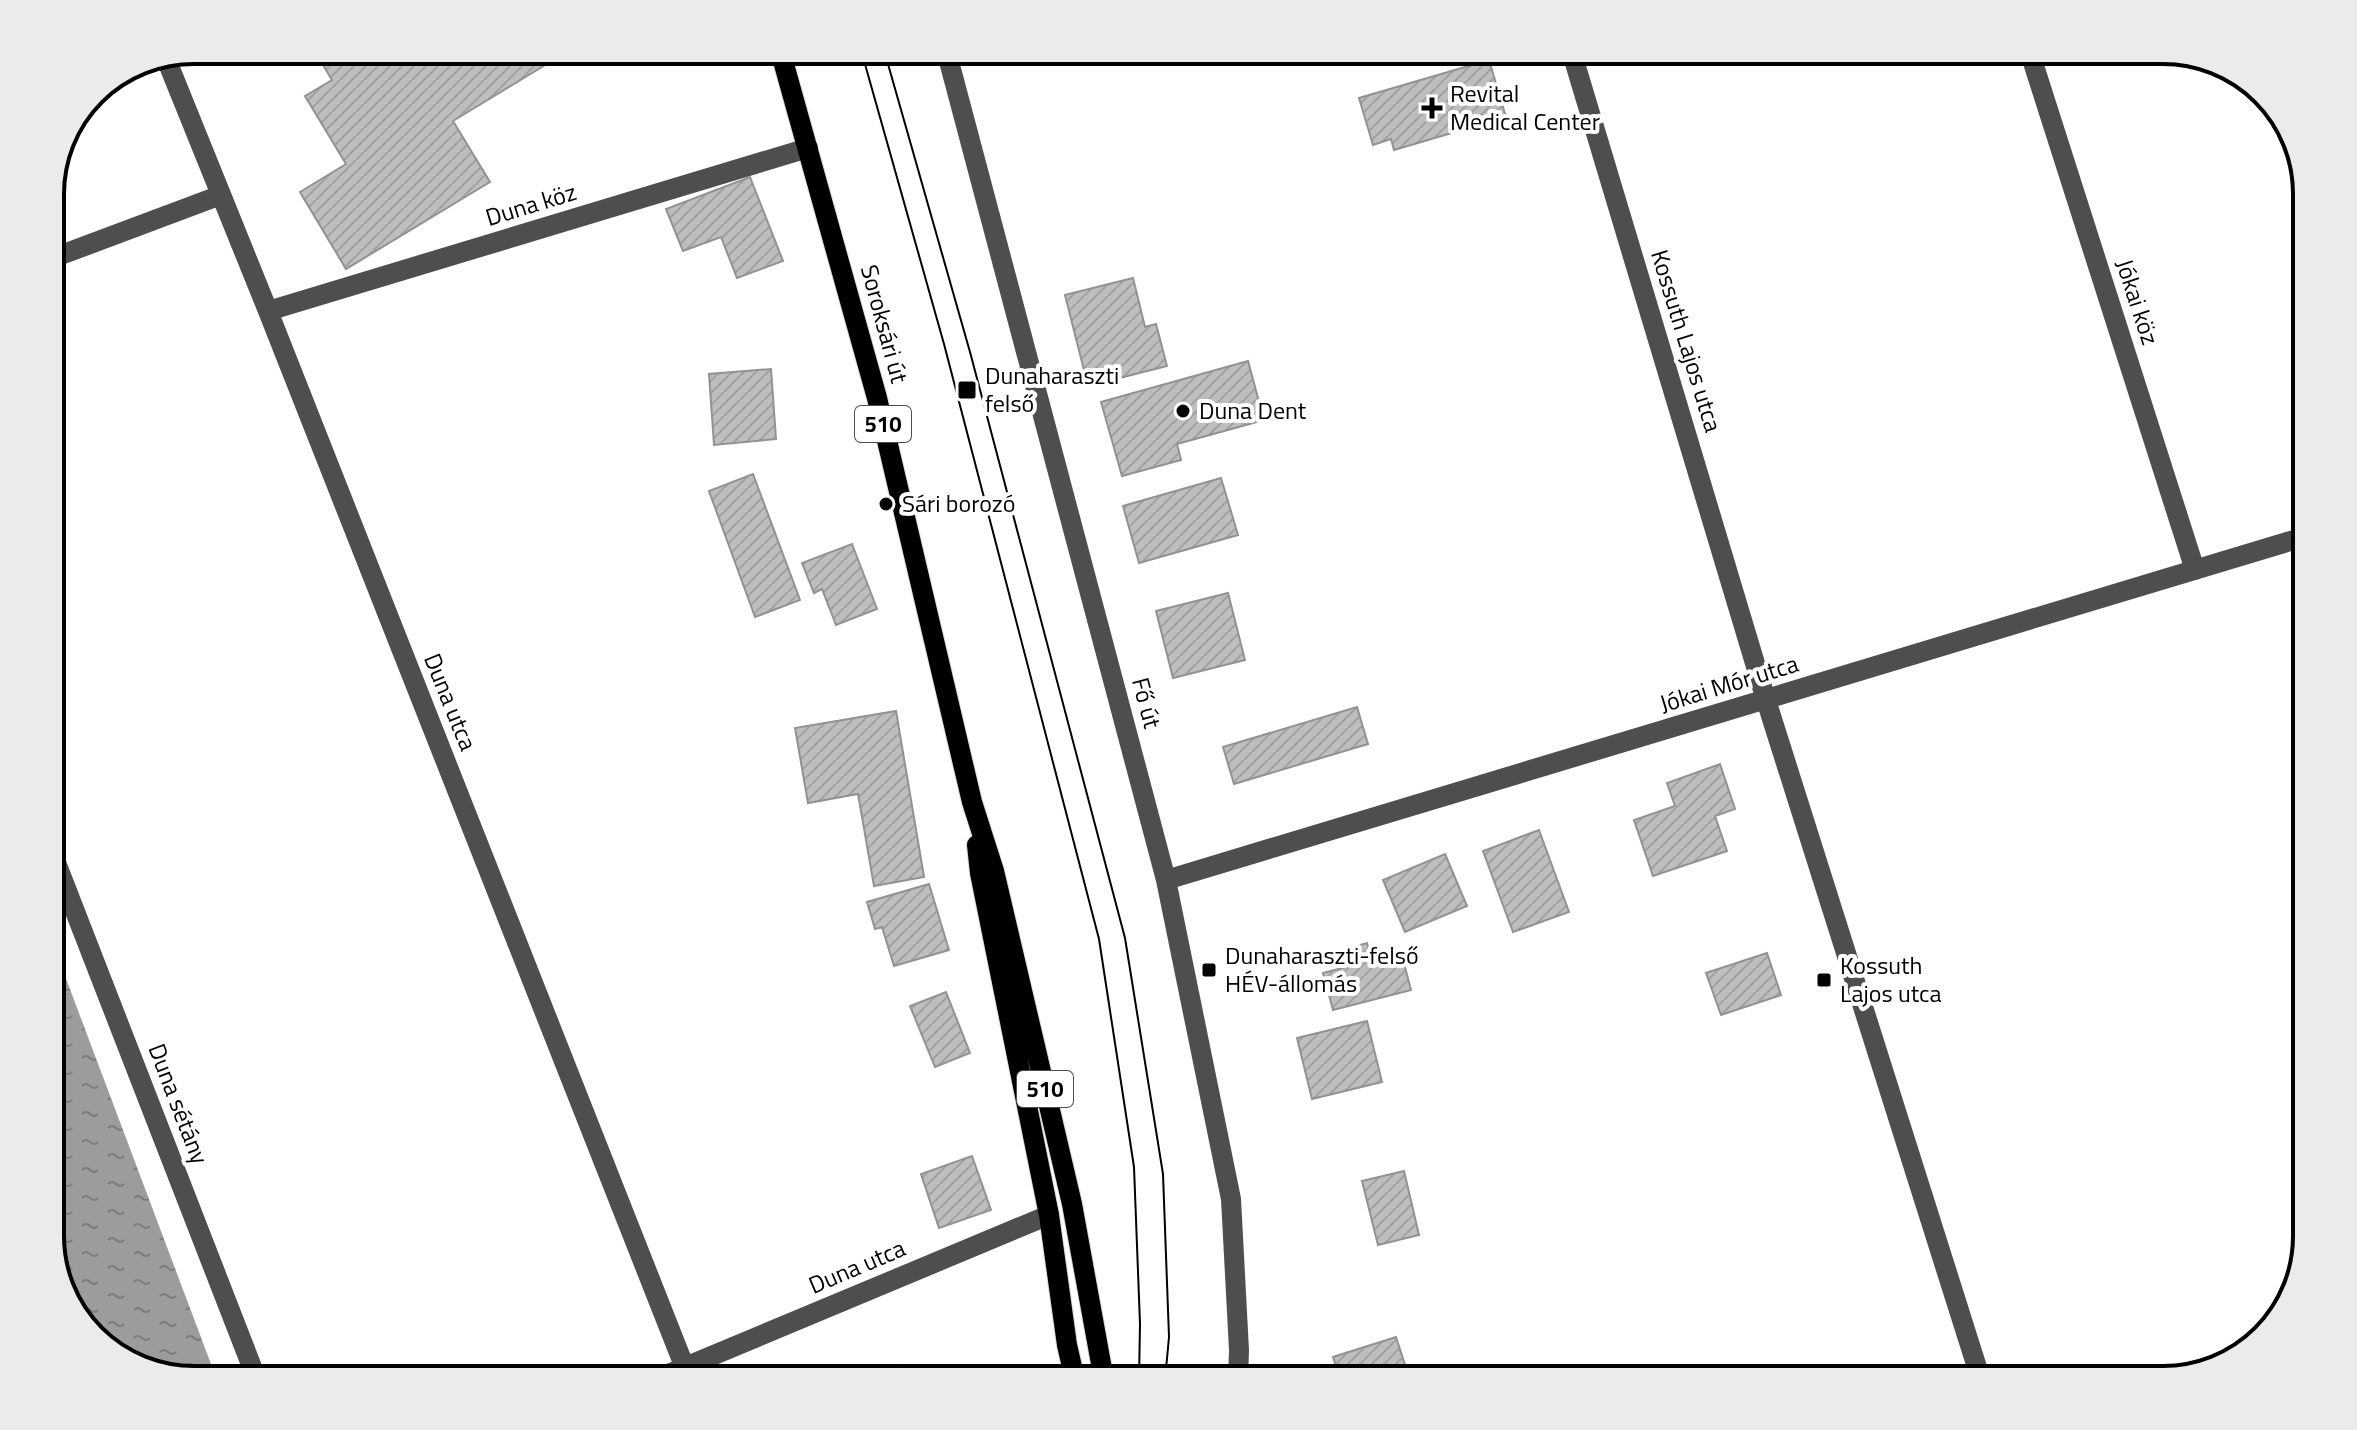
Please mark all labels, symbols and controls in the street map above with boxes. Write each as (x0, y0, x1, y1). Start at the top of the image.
place label: Revital Medical Center (1450, 75, 1600, 139)
marker: Revital Medical Center (1421, 97, 1443, 119)
street label: Duna köz (481, 173, 580, 235)
street label: Kossuth Lajos utca (1642, 245, 1732, 436)
street label: Jókai köz (2107, 254, 2169, 349)
street label: Soroksári út (852, 261, 918, 387)
place label: Dunaharaszti felső (985, 357, 1119, 421)
marker: Dunaharaszti felső (956, 379, 978, 401)
place label: Duna Dent (1199, 392, 1307, 428)
marker: Duna Dent (1174, 402, 1192, 420)
road number: 510 (855, 406, 911, 442)
place label: Sári borozó (902, 485, 1015, 521)
marker: Sári borozó (877, 495, 895, 513)
street label: Jókai Mór utca (1655, 645, 1803, 721)
street label: Duna utca (415, 648, 487, 756)
street label: Fő út (1123, 673, 1171, 733)
place label: Dunaharaszti-felső HÉV-állomás (1225, 937, 1419, 1001)
place label: Kossuth Lajos utca (1840, 947, 1942, 1011)
marker: Dunaharaszti-felső HÉV-állomás (1200, 961, 1218, 979)
marker: Kossuth Lajos utca (1815, 971, 1833, 989)
street label: Duna sétány (139, 1038, 219, 1169)
road number: 510 (1017, 1071, 1073, 1107)
street label: Duna utca (803, 1230, 911, 1303)

